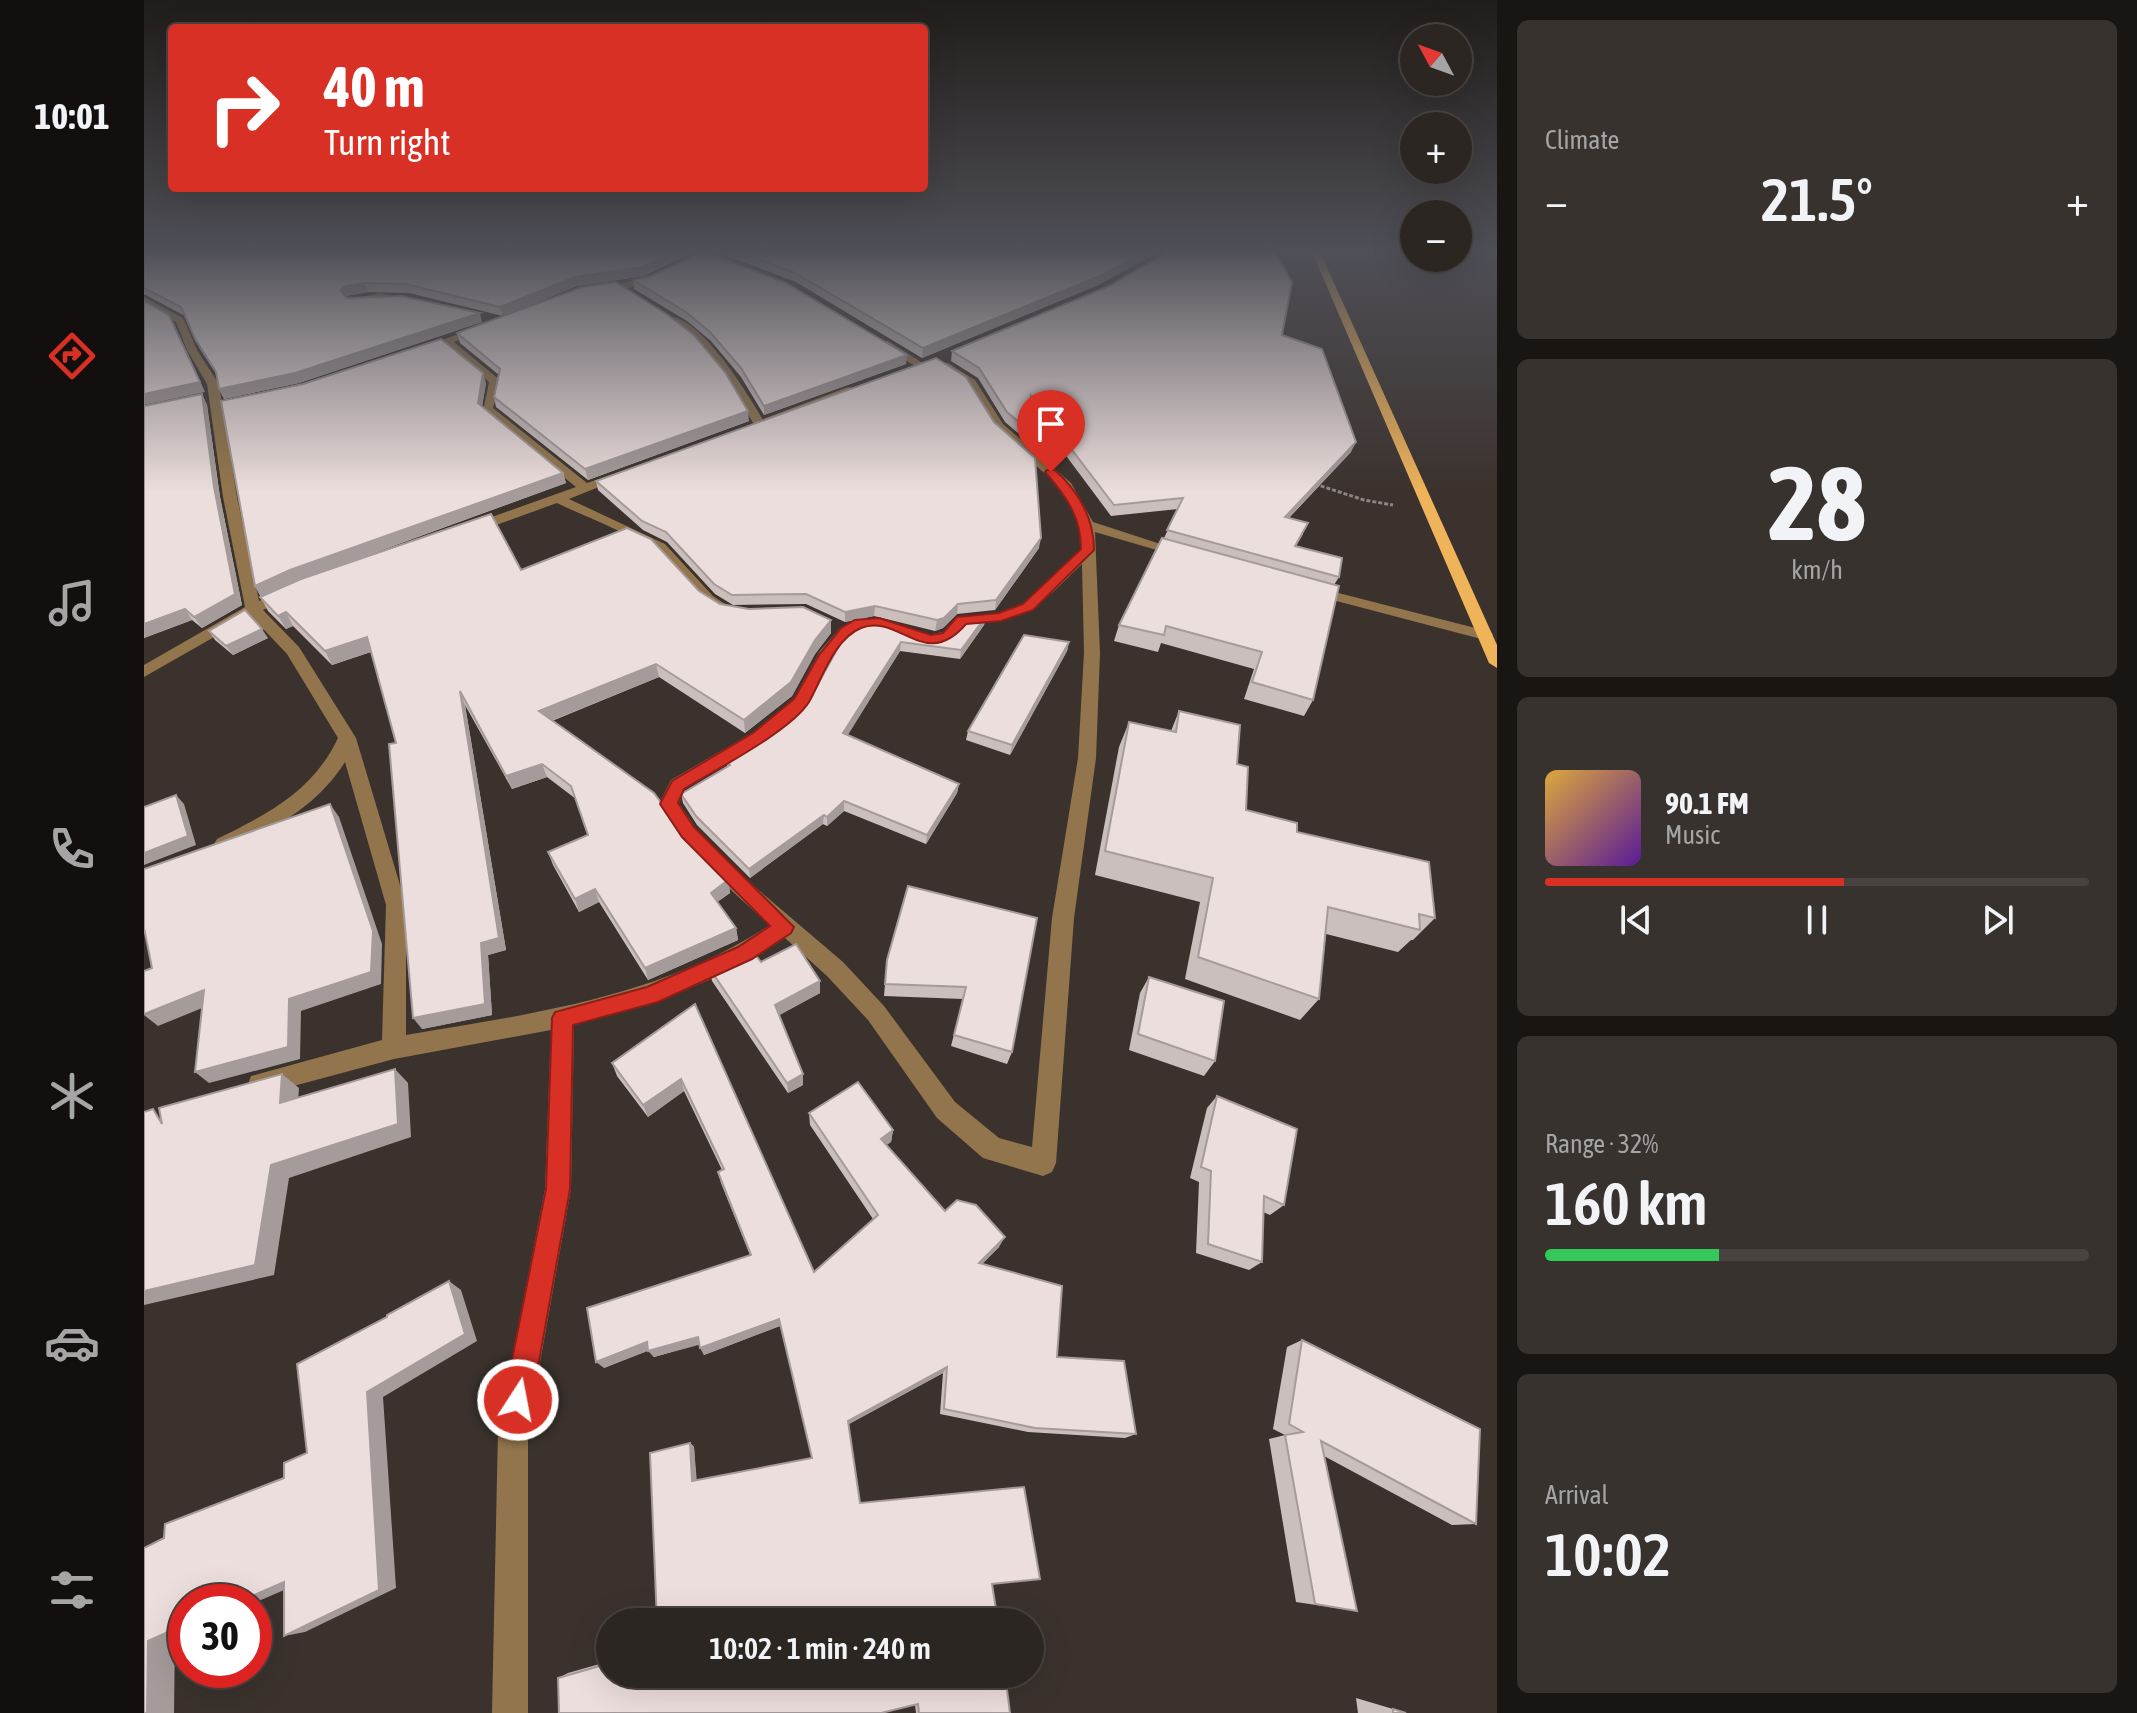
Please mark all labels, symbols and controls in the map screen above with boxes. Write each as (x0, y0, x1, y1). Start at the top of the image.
north arrow (1400, 24, 1472, 96)
map controls (1400, 24, 1472, 272)
text: 40 m (324, 55, 425, 119)
icon: right (192, 56, 296, 160)
text: 10:01 (34, 95, 110, 137)
button: + (1400, 112, 1472, 184)
text: Turn right (324, 121, 451, 163)
text: Climate (1545, 125, 1619, 155)
text: 21.5° (1761, 165, 1873, 234)
text: − (1545, 175, 1568, 225)
text: + (2066, 175, 2089, 225)
button: − (1400, 200, 1472, 272)
icon: directions (44, 328, 100, 384)
pin (1017, 390, 1085, 472)
icon: arrive (1029, 402, 1073, 446)
text: 28 (1768, 443, 1866, 562)
text: km/h (1791, 555, 1843, 585)
icon: music (44, 575, 100, 631)
text: 90.1 FM (1665, 786, 1749, 820)
text: Music (1665, 820, 1720, 850)
icon: phone (44, 821, 100, 877)
icon: previous (1614, 898, 1658, 942)
icon: pause (1795, 898, 1839, 942)
icon: next (1976, 898, 2020, 942)
icon: climate (44, 1068, 100, 1124)
text: Range · 32% (1545, 1129, 1658, 1159)
text: 160 km (1545, 1169, 1707, 1238)
icon: car (44, 1315, 100, 1371)
position arrow (476, 1358, 560, 1442)
text: Arrival (1545, 1480, 1609, 1510)
text: 10:02 (1545, 1520, 1671, 1589)
icon: filters (44, 1562, 100, 1618)
speed limit sign: 30 (168, 1584, 272, 1688)
text: 10:02 · 1 min · 240 m (709, 1631, 931, 1665)

